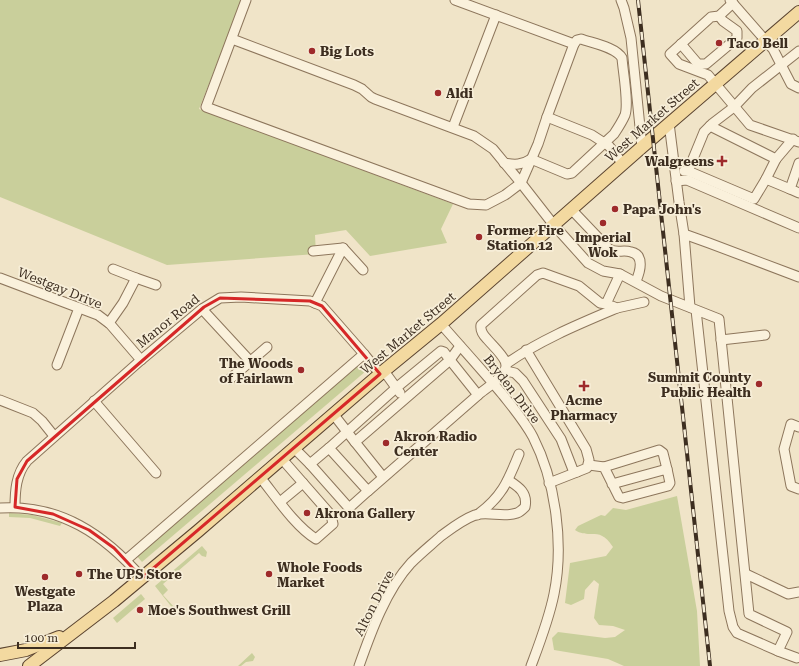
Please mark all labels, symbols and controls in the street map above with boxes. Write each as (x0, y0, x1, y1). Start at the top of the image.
place label: Taco Bell (727, 36, 789, 51)
marker: Taco Bell (714, 38, 724, 48)
place label: Big Lots (320, 44, 374, 59)
marker: Big Lots (307, 46, 317, 56)
street label: West Market Street (602, 75, 702, 165)
place label: Aldi (446, 86, 473, 101)
marker: Aldi (433, 88, 443, 98)
place label: Walgreens (645, 154, 714, 169)
marker: Walgreens (717, 156, 727, 166)
place label: Papa John's (623, 202, 701, 217)
marker: Papa John's (610, 204, 620, 214)
marker: Imperial Wok (598, 218, 608, 228)
place label: Former Fire Station 12 (487, 223, 564, 253)
place label: Imperial Wok (575, 230, 632, 260)
marker: Former Fire Station 12 (474, 232, 484, 242)
street label: Westgay Drive (16, 264, 104, 312)
street label: West Market Street (358, 289, 459, 377)
street label: Manor Road (134, 291, 203, 351)
street label: Bryden Drive (481, 352, 543, 426)
place label: The Woods of Fairlawn (219, 356, 293, 386)
marker: The Woods of Fairlawn (296, 365, 306, 375)
place label: Summit County Public Health (648, 370, 751, 400)
marker: Summit County Public Health (754, 379, 764, 389)
marker: Acme Pharmacy (579, 381, 589, 391)
place label: Acme Pharmacy (551, 393, 618, 423)
place label: Akron Radio Center (394, 429, 477, 459)
marker: Akron Radio Center (381, 438, 391, 448)
place label: Akrona Gallery (315, 506, 415, 521)
marker: Akrona Gallery (302, 508, 312, 518)
place label: Whole Foods Market (277, 560, 363, 590)
place label: The UPS Store (87, 567, 182, 582)
street label: Alton Drive (351, 568, 397, 638)
marker: The UPS Store (74, 569, 84, 579)
marker: Whole Foods Market (264, 569, 274, 579)
marker: Westgate Plaza (40, 572, 50, 582)
place label: Westgate Plaza (15, 584, 76, 614)
place label: Moe's Southwest Grill (148, 603, 291, 618)
marker: Moe's Southwest Grill (135, 605, 145, 615)
scale bar (18, 624, 135, 650)
text: 100 m (24, 631, 58, 645)

